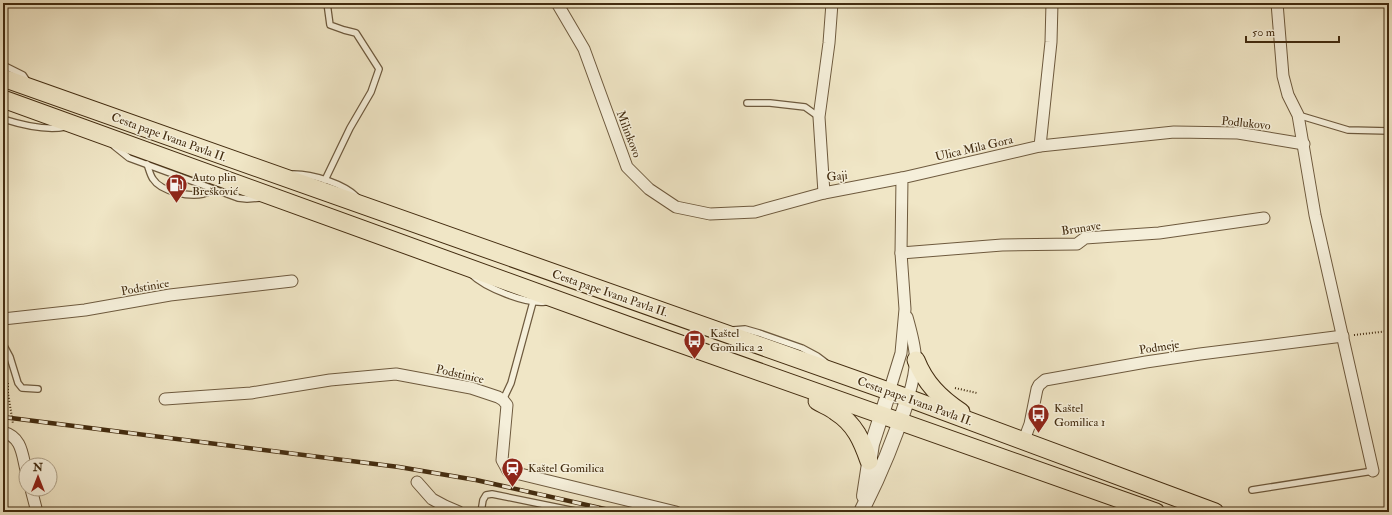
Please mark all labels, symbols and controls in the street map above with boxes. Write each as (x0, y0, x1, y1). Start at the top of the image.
scale bar (1246, 18, 1339, 44)
text: 50 m (1252, 25, 1276, 40)
street label: Milinkovo (613, 108, 644, 160)
street label: Cesta pape Ivana Pavla II. (109, 110, 228, 165)
street label: Podlukovo (1220, 113, 1272, 134)
street label: Ulica Mila Gora (934, 132, 1015, 165)
street label: Gaji (826, 168, 848, 185)
place label: Auto plin Brešković (191, 170, 238, 199)
fuel station icon: Auto plin Brešković (163, 171, 189, 204)
street label: Brunave (1060, 218, 1102, 239)
street label: Cesta pape Ivana Pavla II. (550, 267, 670, 320)
street label: Podstinice (120, 276, 170, 299)
place label: Kaštel Gomilica 2 (710, 326, 763, 355)
bus stop icon: Kaštel Gomilica 2 (682, 327, 708, 360)
street label: Podmeje (1138, 337, 1180, 358)
street label: Podstinice (434, 362, 485, 387)
street label: Cesta pape Ivana Pavla II. (855, 374, 974, 429)
place label: Kaštel Gomilica 1 (1054, 401, 1105, 430)
bus stop icon: Kaštel Gomilica 1 (1025, 402, 1051, 435)
station icon: Kaštel Gomilica (500, 455, 526, 488)
north arrow (18, 457, 58, 497)
text: N (32, 461, 44, 474)
place label: Kaštel Gomilica (528, 461, 605, 476)

